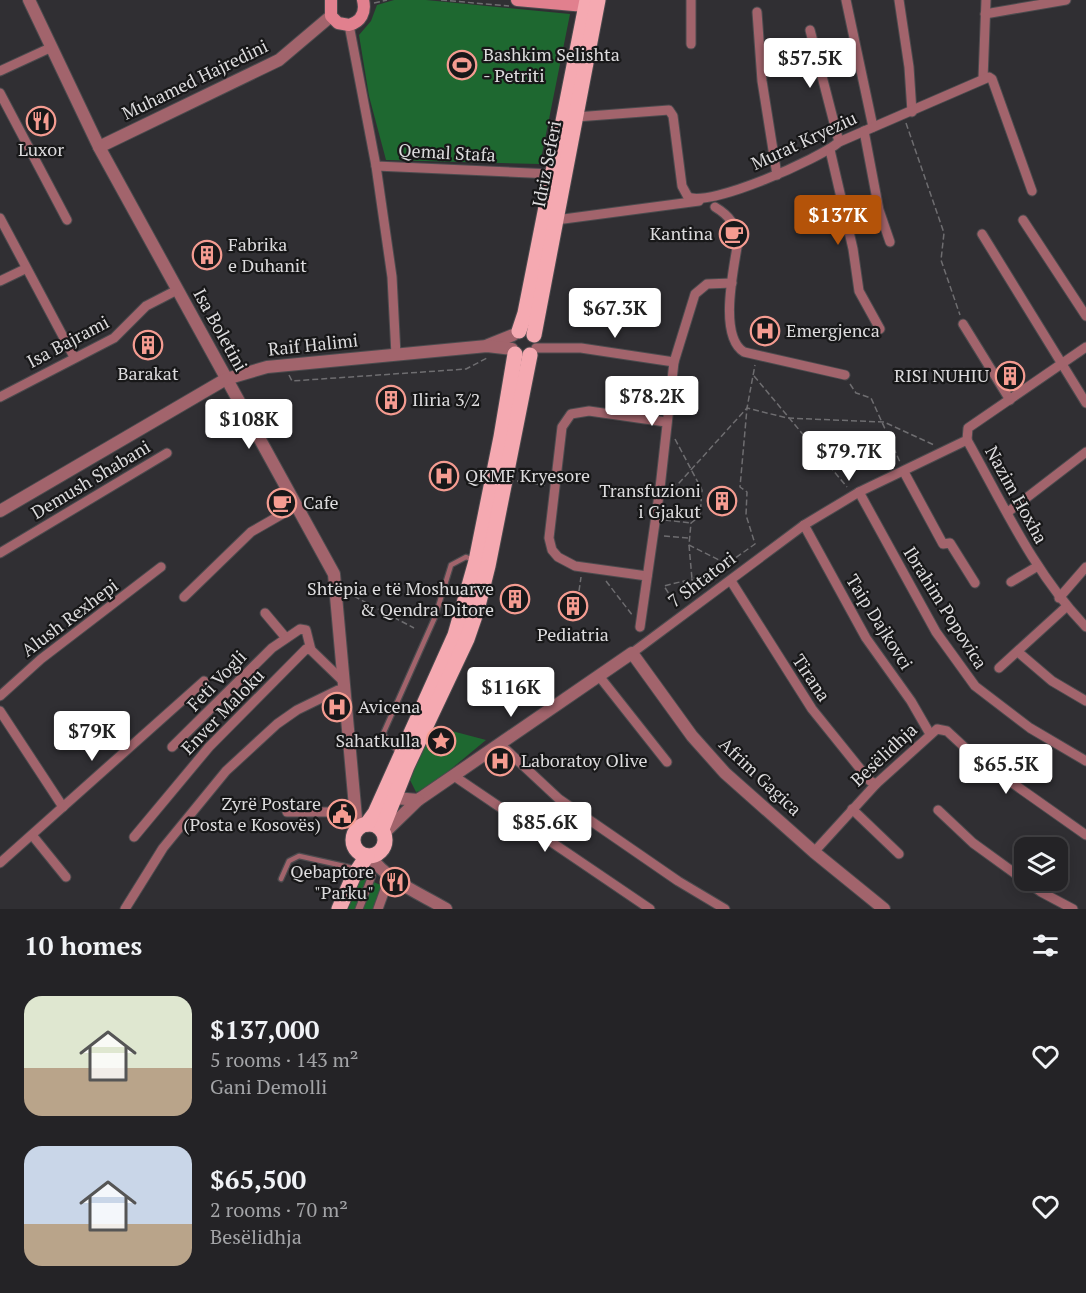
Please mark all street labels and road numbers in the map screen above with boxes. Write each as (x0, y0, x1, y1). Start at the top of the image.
street label: Muhamed Hajredini (118, 33, 271, 125)
street label: Murat Kryeziu (747, 105, 860, 175)
street label: Idriz Seferi (526, 118, 566, 209)
street label: Qemal Stafa (398, 137, 496, 167)
street label: Isa Boletini (188, 284, 254, 375)
street label: Isa Bajrami (22, 309, 113, 373)
street label: Raif Halimi (267, 327, 359, 361)
street label: Demush Shabani (27, 434, 154, 524)
street label: Nazim Hoxha (980, 441, 1054, 548)
street label: Ibrahim Popovica (899, 542, 993, 673)
street label: 7 Shtatori (663, 546, 740, 613)
street label: Taip Dajkovci (841, 569, 919, 674)
street label: Alush Rexhepi (16, 573, 123, 661)
street label: Feti Vogli (181, 645, 251, 716)
street label: Tirana (787, 649, 836, 706)
street label: Enver Maloku (175, 663, 269, 759)
street label: Besëlidhja (845, 717, 922, 791)
street label: Afrim Gagica (714, 732, 807, 821)

